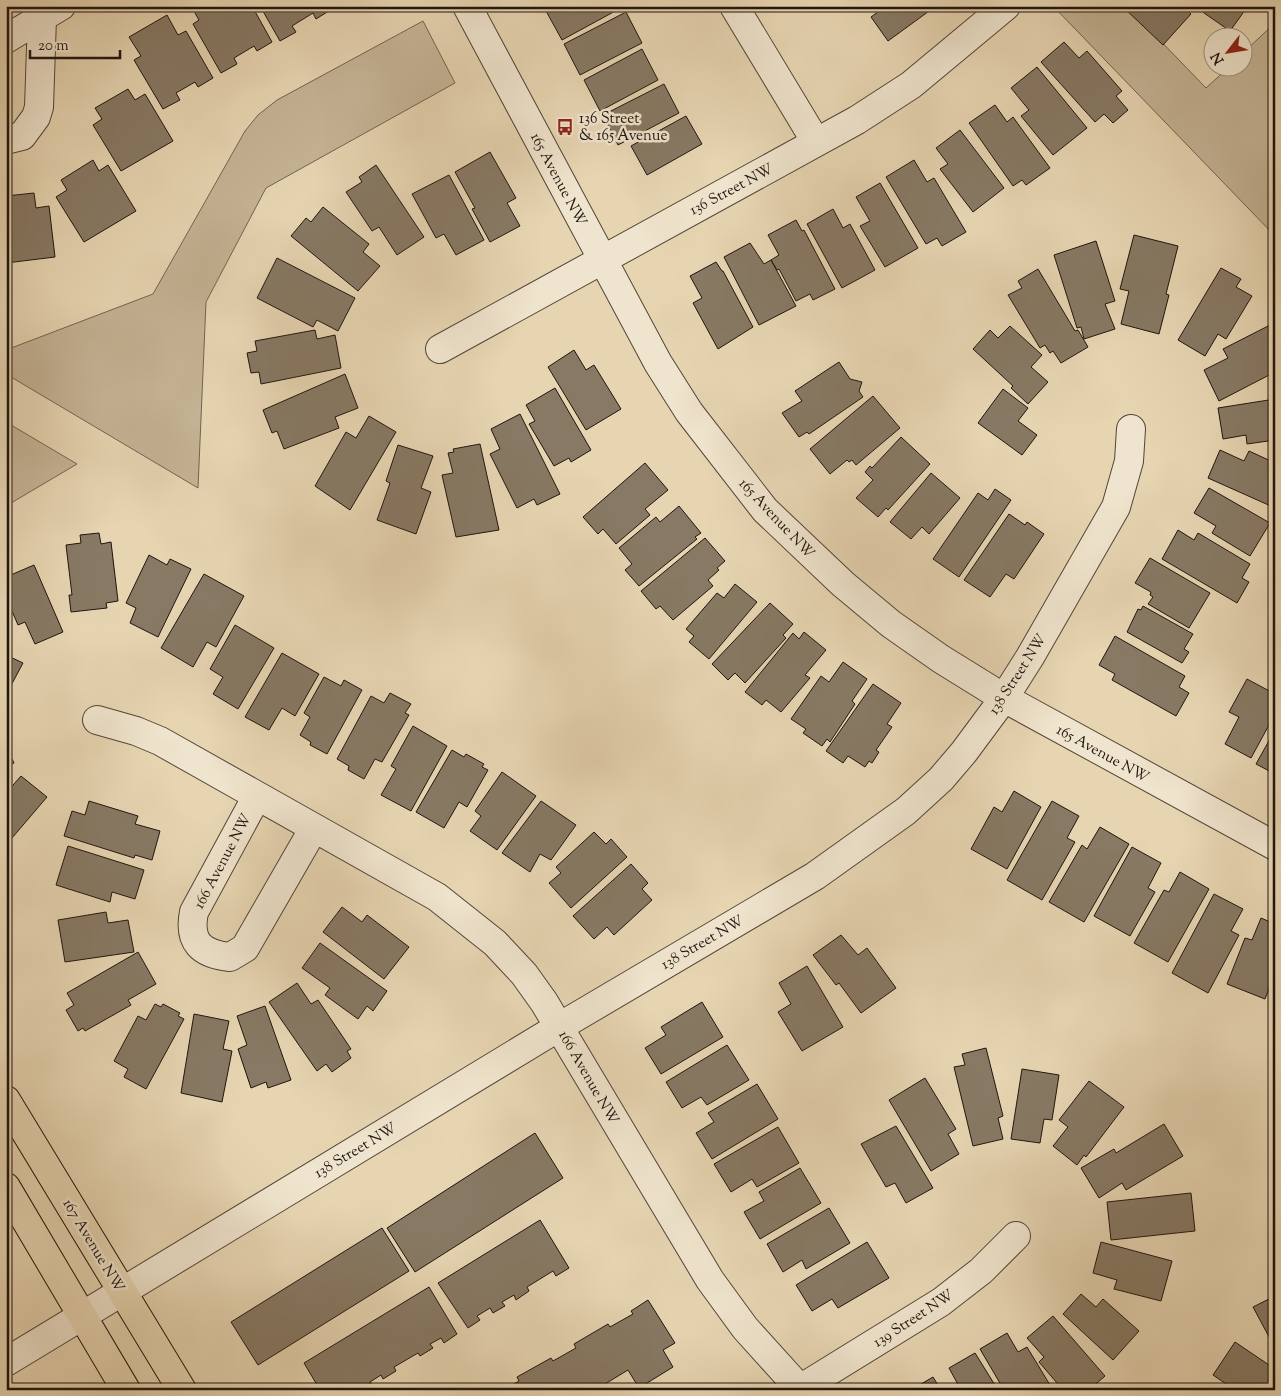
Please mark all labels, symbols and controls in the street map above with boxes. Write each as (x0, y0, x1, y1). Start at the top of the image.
scale bar (30, 28, 120, 60)
north arrow (1204, 28, 1254, 78)
text: 20 m (38, 36, 69, 57)
text: N (1207, 48, 1230, 68)
place label: 136 Street & 165 Avenue (579, 109, 667, 147)
bus stop icon: 136 Street & 165 Avenue (555, 117, 575, 137)
street label: 165 Avenue NW (524, 129, 591, 230)
street label: 136 Street NW (686, 159, 778, 221)
street label: 165 Avenue NW (733, 474, 819, 564)
street label: 138 Street NW (984, 630, 1052, 719)
street label: 165 Avenue NW (1052, 720, 1153, 789)
street label: 166 Avenue NW (189, 810, 257, 913)
street label: 138 Street NW (657, 911, 748, 975)
street label: 166 Avenue NW (552, 1027, 623, 1129)
street label: 138 Street NW (311, 1118, 401, 1184)
street label: 167 Avenue NW (57, 1195, 129, 1297)
street label: 139 Street NW (869, 1285, 958, 1353)

